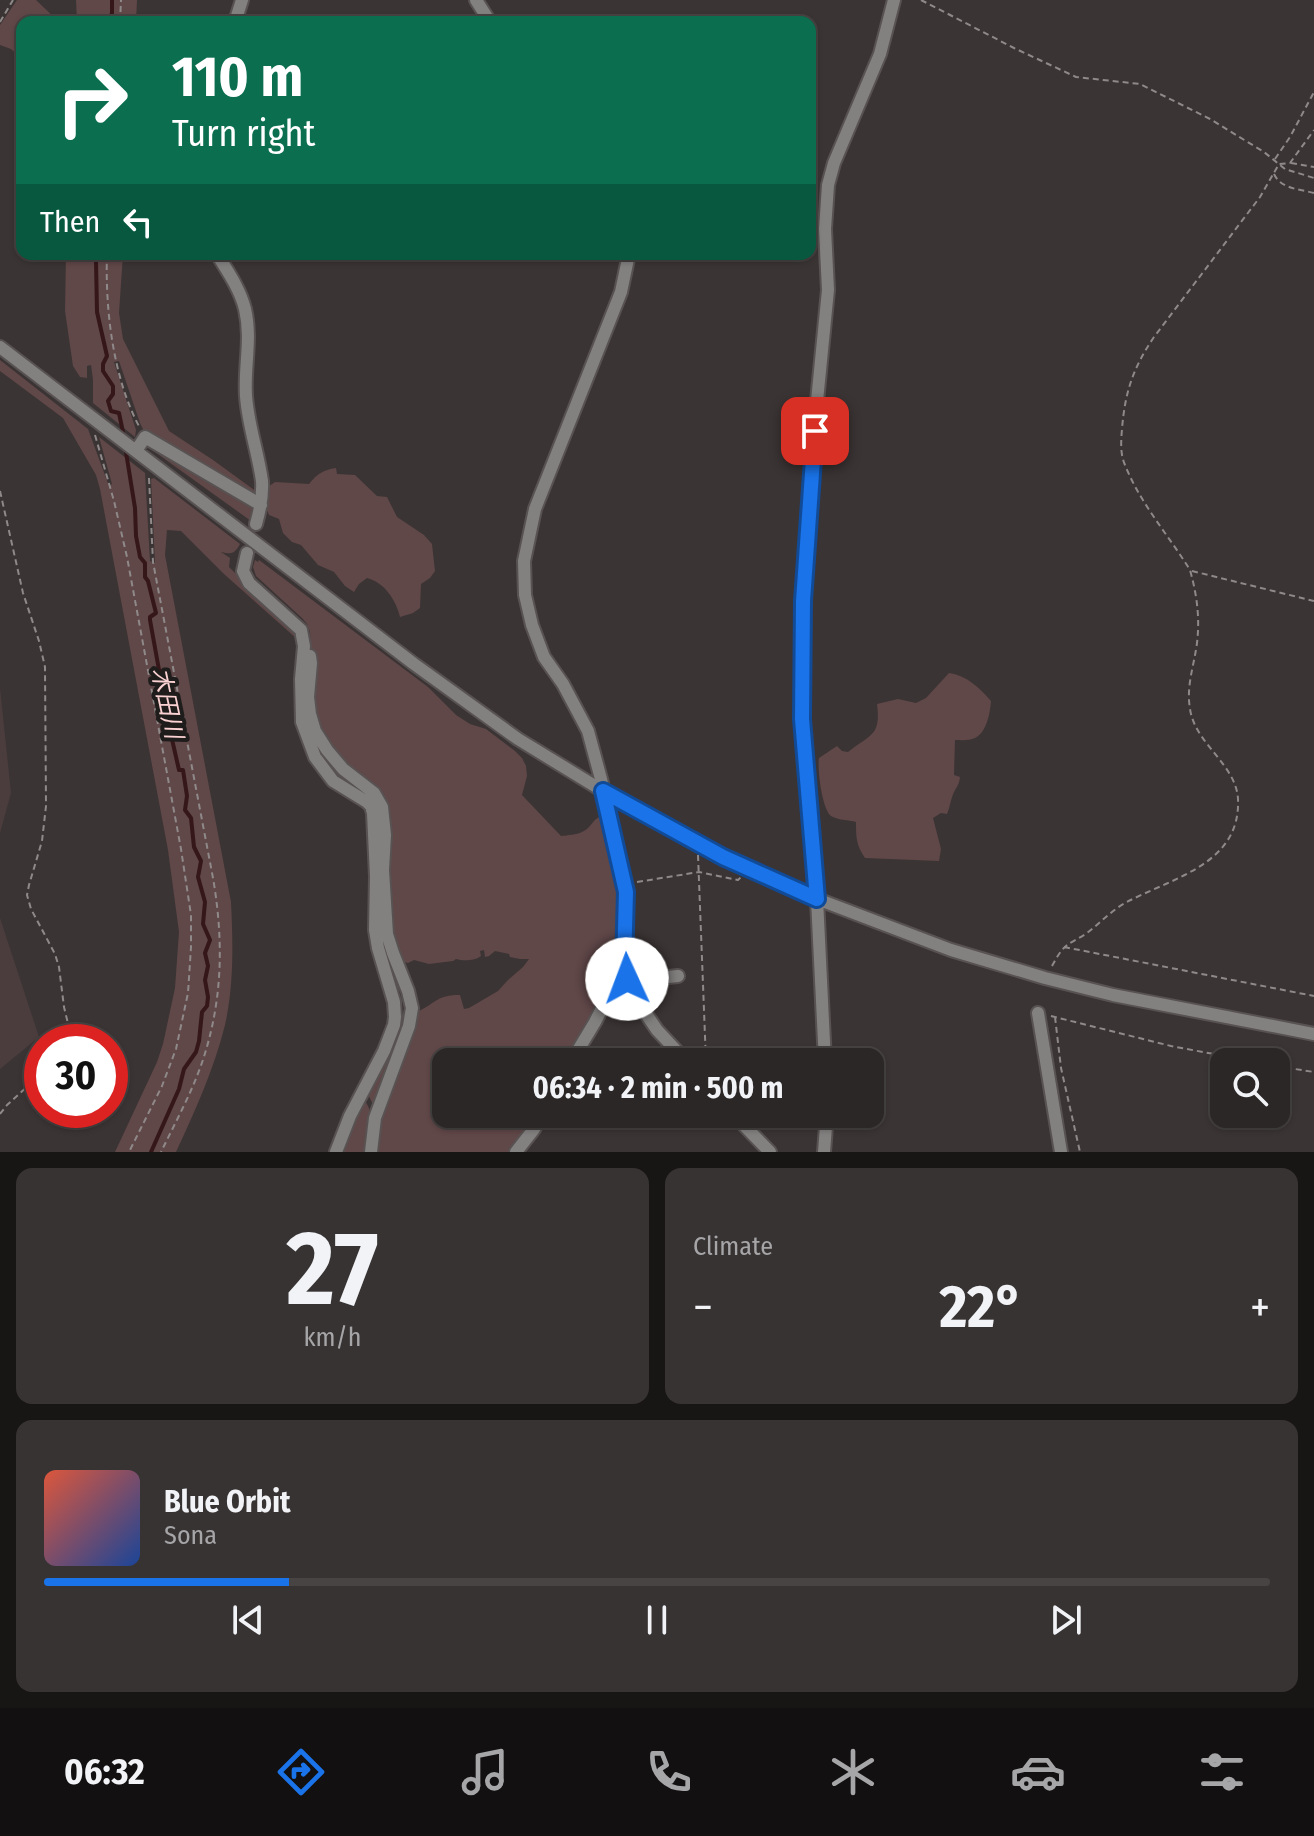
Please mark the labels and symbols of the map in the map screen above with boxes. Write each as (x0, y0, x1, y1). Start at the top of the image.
pin (781, 397, 849, 465)
water label: 木田川 (146, 665, 189, 744)
position arrow (585, 937, 669, 1021)
speed limit sign: 30 (24, 1024, 128, 1128)

